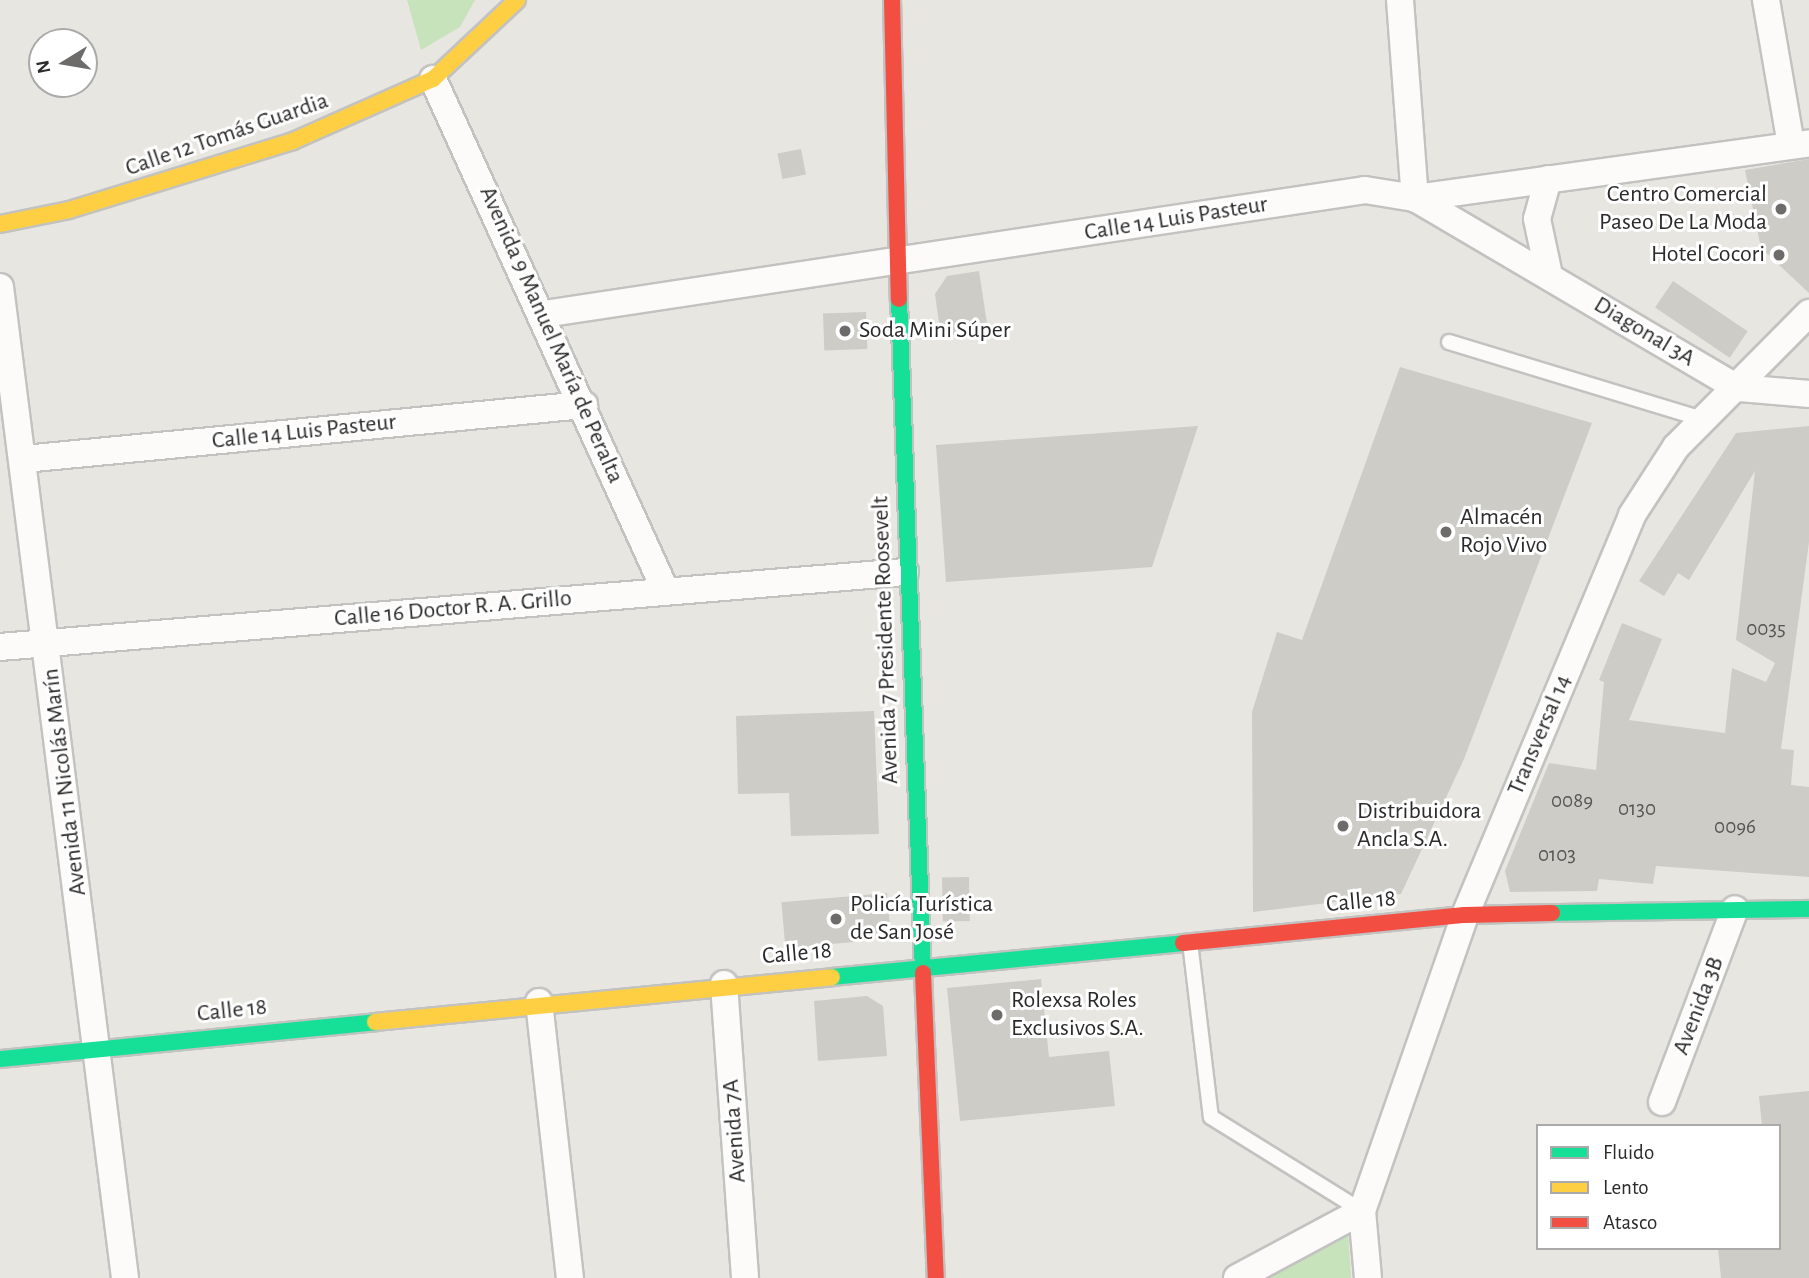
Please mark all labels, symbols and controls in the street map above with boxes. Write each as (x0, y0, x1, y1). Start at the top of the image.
north arrow (28, 28, 98, 98)
text: N (33, 58, 54, 75)
street label: Calle 12 Tomás Guardia (122, 87, 332, 183)
place label: Centro Comercial Paseo De La Moda (1599, 181, 1767, 237)
street label: Avenida 9 Manuel María de Peralta (472, 182, 630, 488)
street label: Calle 14 Luis Pasteur (1082, 190, 1270, 248)
marker: Centro Comercial Paseo De La Moda (1773, 201, 1789, 217)
place label: Hotel Cocori (1651, 241, 1765, 269)
marker: Hotel Cocori (1771, 247, 1787, 263)
street label: Diagonal 3A (1588, 291, 1700, 373)
place label: Soda Mini Súper (859, 317, 1011, 345)
marker: Soda Mini Súper (837, 323, 853, 339)
street label: Calle 14 Luis Pasteur (210, 408, 398, 456)
street label: Avenida 7 Presidente Roosevelt (867, 495, 905, 785)
place label: Almacén Rojo Vivo (1460, 504, 1547, 560)
marker: Almacén Rojo Vivo (1438, 524, 1454, 540)
street label: Calle 16 Doctor R. A. Grillo (333, 584, 573, 634)
house number: 0035 (1746, 616, 1786, 642)
street label: Avenida 11 Nicolás Marín (37, 667, 93, 897)
street label: Transversal 14 (1502, 670, 1578, 800)
house number: 0089 (1551, 788, 1593, 814)
house number: 0130 (1618, 796, 1656, 822)
place label: Distribuidora Ancla S.A. (1357, 798, 1481, 854)
house number: 0096 (1714, 814, 1756, 840)
marker: Distribuidora Ancla S.A. (1335, 818, 1351, 834)
house number: 0103 (1538, 842, 1576, 868)
street label: Calle 18 (1325, 885, 1397, 919)
place label: Policía Turística de San José (850, 891, 993, 947)
marker: Policía Turística de San José (828, 911, 844, 927)
street label: Calle 18 (761, 937, 833, 971)
street label: Avenida 3B (1667, 953, 1731, 1059)
place label: Rolexsa Roles Exclusivos S.A. (1011, 987, 1144, 1043)
street label: Calle 18 (196, 993, 268, 1029)
marker: Rolexsa Roles Exclusivos S.A. (989, 1007, 1005, 1023)
street label: Avenida 7A (717, 1078, 753, 1184)
legend (1536, 1124, 1781, 1250)
text: Fluido (1603, 1142, 1654, 1163)
text: Lento (1603, 1177, 1649, 1198)
text: Atasco (1603, 1212, 1657, 1233)

